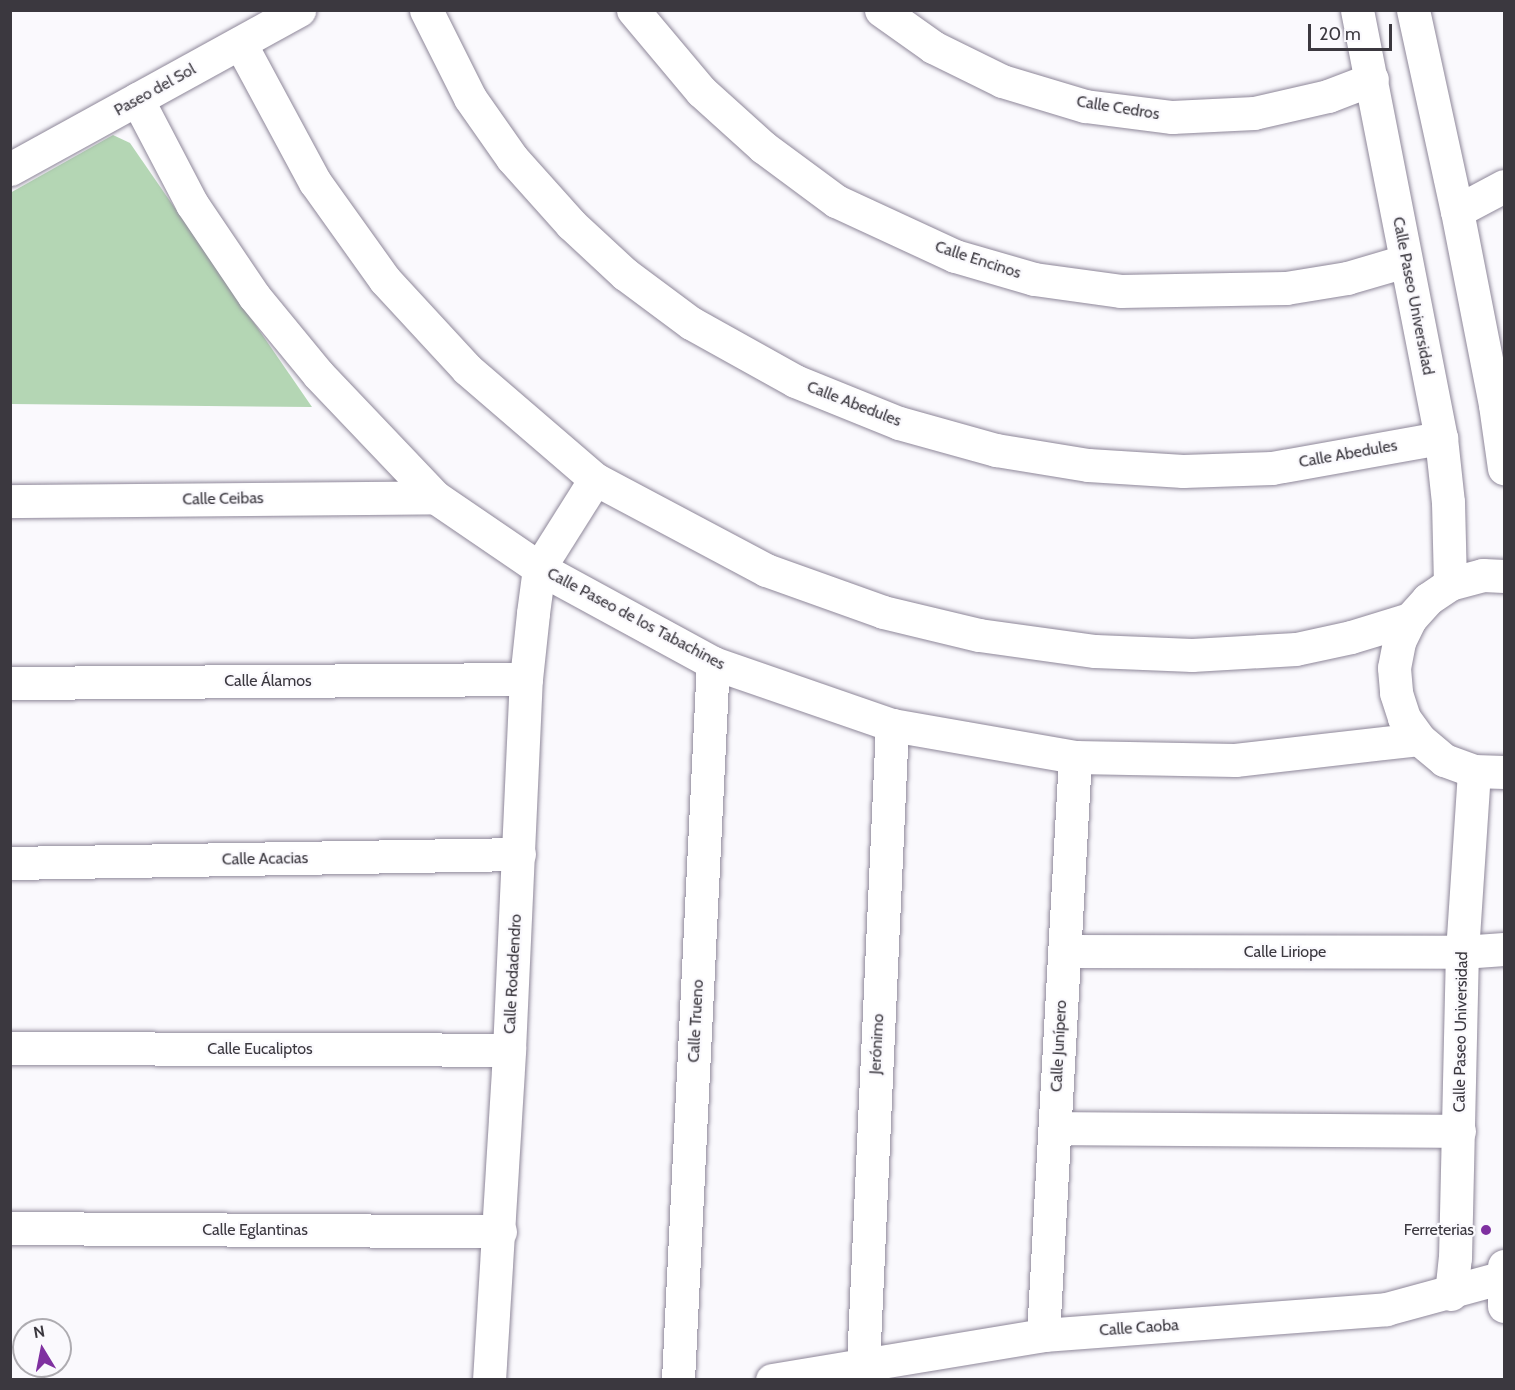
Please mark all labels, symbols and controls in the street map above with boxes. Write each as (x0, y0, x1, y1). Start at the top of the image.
scale bar (1311, 12, 1395, 50)
text: 20 m (1319, 23, 1361, 45)
street label: Paseo del Sol (111, 60, 199, 120)
street label: Calle Cedros (1075, 92, 1161, 124)
street label: Calle Paseo Universidad (1388, 215, 1438, 377)
street label: Calle Encinos (932, 237, 1024, 283)
street label: Calle Abedules (804, 377, 904, 431)
street label: Calle Abedules (1297, 436, 1399, 472)
street label: Calle Ceibas (182, 489, 264, 509)
street label: Calle Paseo de los Tabachines (544, 564, 728, 674)
street label: Calle Álamos (224, 671, 312, 691)
street label: Calle Acacias (222, 849, 308, 869)
street label: Calle Rodadendro (500, 914, 526, 1034)
street label: Calle Liriope (1244, 942, 1326, 962)
street label: Calle Paseo Universidad (1450, 951, 1472, 1113)
street label: Calle Trueno (684, 979, 708, 1063)
street label: Calle Junípero (1047, 999, 1071, 1093)
street label: Jerónimo (866, 1013, 888, 1075)
street label: Calle Eucaliptos (207, 1039, 313, 1059)
street label: Calle Eglantinas (202, 1220, 308, 1240)
place label: Ferreterias (1404, 1220, 1474, 1240)
marker: Ferreterias (1479, 1223, 1493, 1237)
street label: Calle Caoba (1099, 1316, 1179, 1340)
north arrow (12, 1318, 72, 1378)
text: N (32, 1321, 46, 1342)

